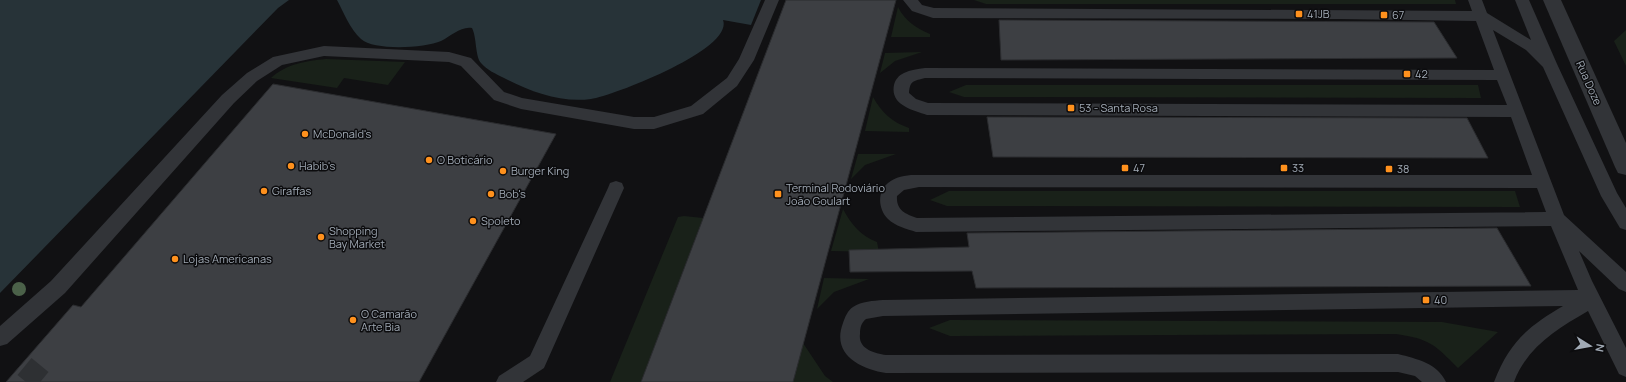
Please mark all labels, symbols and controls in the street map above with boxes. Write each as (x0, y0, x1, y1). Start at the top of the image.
place label: 41JB (1307, 6, 1330, 21)
place label: 67 (1392, 7, 1404, 22)
marker: 41JB (1294, 9, 1304, 19)
marker: 67 (1379, 10, 1389, 20)
street label: Rua Doze (1573, 58, 1606, 108)
place label: 42 (1415, 66, 1428, 81)
marker: 42 (1402, 69, 1412, 79)
place label: 53 - Santa Rosa (1079, 100, 1158, 115)
marker: 53 - Santa Rosa (1066, 103, 1076, 113)
place label: McDonald's (313, 126, 371, 141)
marker: McDonald's (300, 129, 310, 139)
place label: O Boticário (437, 152, 493, 167)
marker: O Boticário (424, 155, 434, 165)
place label: Habib's (299, 158, 335, 173)
place label: 47 (1133, 160, 1145, 175)
place label: 33 (1292, 160, 1304, 175)
marker: Habib's (286, 161, 296, 171)
place label: 38 (1397, 161, 1409, 176)
place label: Burger King (511, 163, 569, 178)
marker: 47 (1120, 163, 1130, 173)
marker: 33 (1279, 163, 1289, 173)
marker: 38 (1384, 164, 1394, 174)
marker: Burger King (498, 166, 508, 176)
place label: Terminal Rodoviário João Goulart (786, 180, 885, 208)
place label: Giraffas (272, 183, 311, 198)
marker: Giraffas (259, 186, 269, 196)
place label: Bob's (499, 186, 526, 201)
marker: Bob's (486, 189, 496, 199)
marker: Terminal Rodoviário João Goulart (773, 189, 783, 199)
place label: Spoleto (481, 213, 521, 228)
marker: Spoleto (468, 216, 478, 226)
place label: Shopping Bay Market (329, 223, 385, 251)
marker: Shopping Bay Market (316, 232, 326, 242)
place label: Lojas Americanas (183, 251, 272, 266)
marker: Lojas Americanas (170, 254, 180, 264)
place label: 40 (1434, 292, 1447, 307)
marker: 40 (1421, 295, 1431, 305)
place label: O Camarão Arte Bia (361, 306, 417, 334)
marker: O Camarão Arte Bia (348, 315, 358, 325)
north arrow (1570, 326, 1610, 366)
text: N (1592, 343, 1608, 353)

